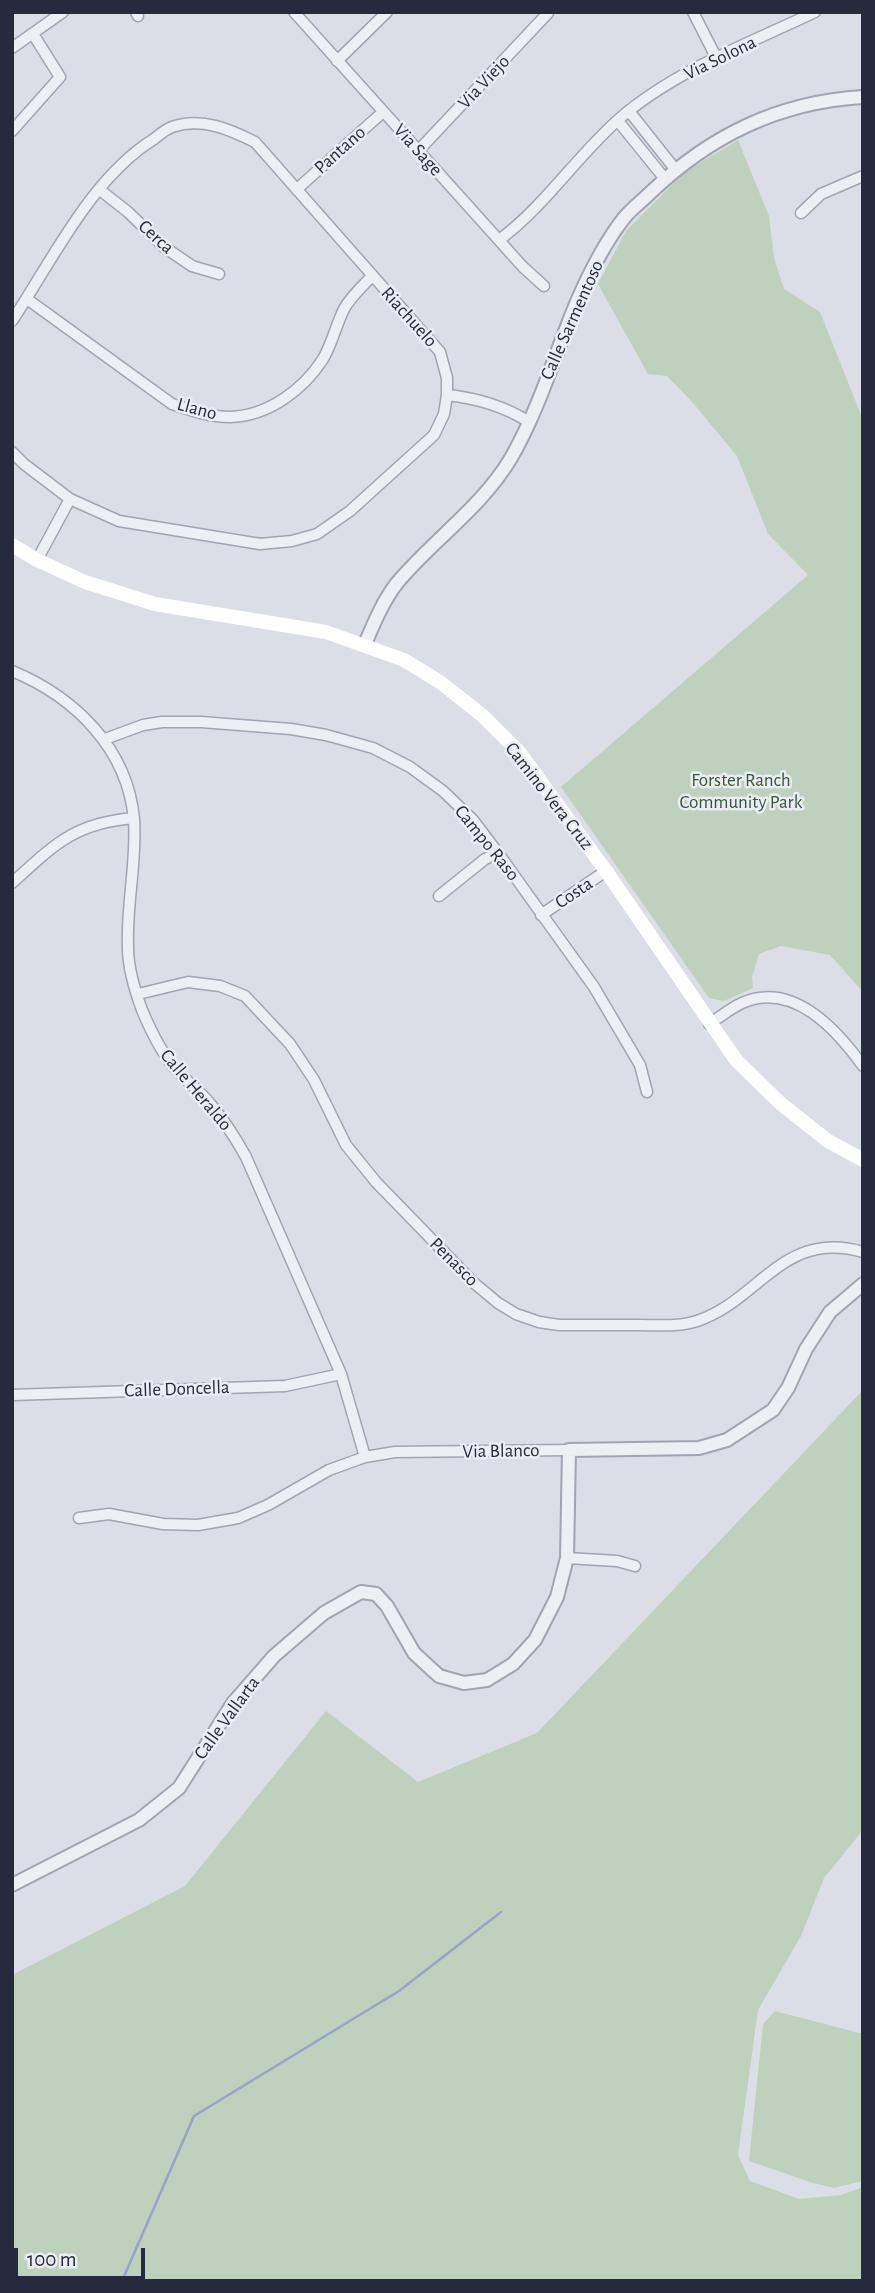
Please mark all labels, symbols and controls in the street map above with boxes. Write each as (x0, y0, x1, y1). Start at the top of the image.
street label: Via Solona (680, 31, 760, 85)
street label: Via Viejo (453, 50, 515, 114)
street label: Via Sage (389, 119, 447, 181)
street label: Pantano (309, 121, 371, 179)
street label: Cerca (133, 215, 179, 259)
street label: Calle Sarmentoso (535, 257, 609, 383)
street label: Riachuelo (376, 282, 442, 352)
street label: Llano (175, 393, 219, 425)
street label: Camino Vera Cruz (500, 738, 598, 854)
park label: Forster Ranch Community Park (680, 769, 802, 813)
street label: Campo Raso (449, 800, 525, 886)
street label: Costa (551, 872, 597, 914)
street label: Calle Heraldo (155, 1044, 237, 1136)
street label: Penasco (425, 1233, 483, 1291)
street label: Calle Doncella (124, 1376, 230, 1402)
street label: Via Blanco (462, 1439, 540, 1463)
street label: Calle Vallarta (189, 1672, 265, 1764)
scale bar (18, 2234, 149, 2278)
text: 100 m (27, 2249, 77, 2270)

